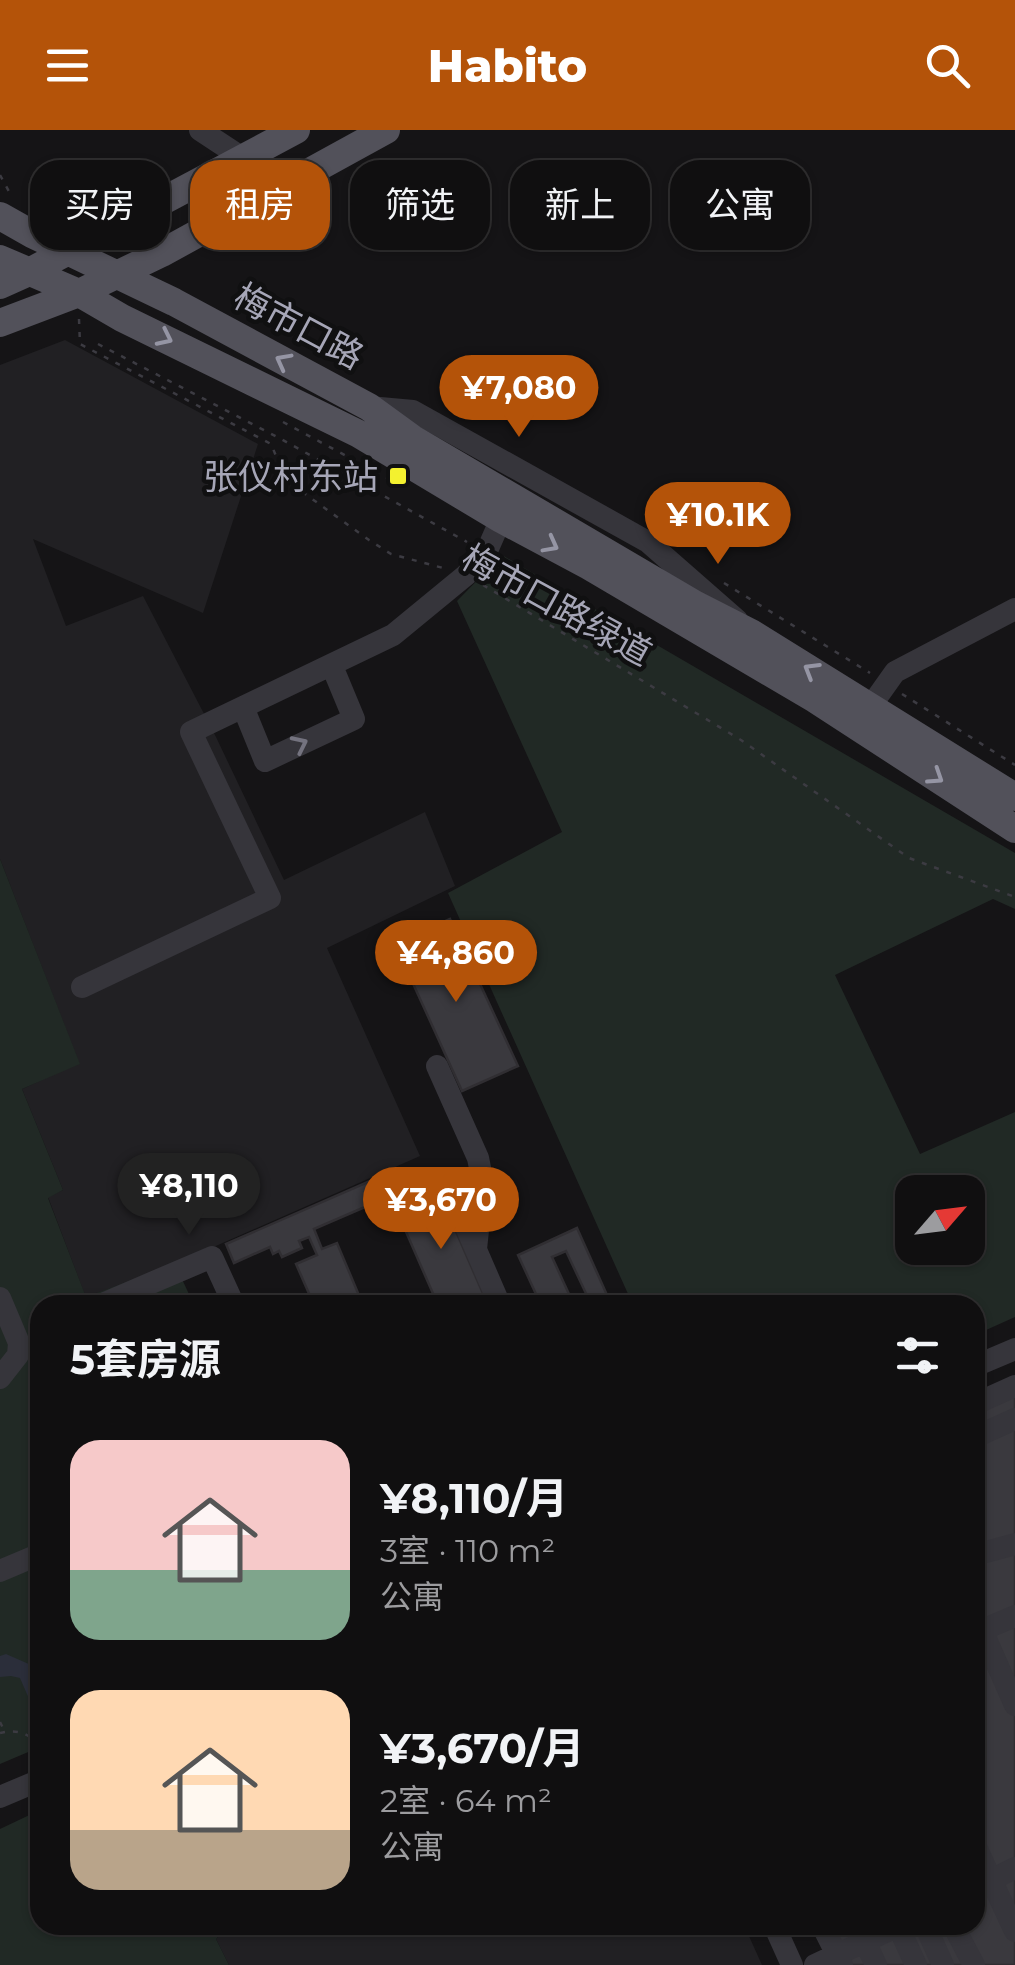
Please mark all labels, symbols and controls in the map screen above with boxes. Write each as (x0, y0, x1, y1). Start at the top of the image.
icon: menu (40, 38, 95, 93)
text: Habito (428, 38, 587, 93)
icon: search (920, 38, 975, 93)
chip: 买房 (30, 160, 170, 250)
chip: 租房 (190, 160, 330, 250)
chip: 筛选 (350, 160, 490, 250)
chip: 新上 (510, 160, 650, 250)
chip: 公寓 (670, 160, 810, 250)
street label: 梅市口路 (227, 274, 371, 378)
one-way arrow (155, 326, 173, 346)
one-way arrow (276, 353, 294, 373)
pin: ¥7,080 (438, 355, 600, 440)
text: ¥7,080 (461, 368, 577, 407)
place label: 张仪村东站 (203, 455, 378, 498)
marker: 张仪村东站 (387, 465, 409, 487)
pin: ¥10.1K (637, 482, 799, 567)
text: ¥10.1K (667, 495, 769, 534)
one-way arrow (540, 533, 558, 553)
street label: 梅市口路绿道 (455, 535, 659, 675)
one-way arrow (804, 663, 822, 682)
one-way arrow (290, 737, 308, 757)
one-way arrow (925, 765, 943, 784)
pin: ¥4,860 (375, 920, 537, 1005)
text: ¥4,860 (397, 933, 515, 972)
pin: ¥8,110 (108, 1153, 270, 1238)
text: ¥8,110 (139, 1166, 239, 1205)
pin: ¥3,670 (360, 1167, 522, 1252)
north arrow (895, 1175, 985, 1265)
map controls (895, 1175, 985, 1265)
text: ¥3,670 (385, 1180, 497, 1219)
icon: filters (890, 1328, 945, 1383)
text: 5套房源 (70, 1333, 221, 1385)
text: ¥8,110/月 (380, 1472, 568, 1524)
icon: home (150, 1480, 270, 1600)
text: 3室 · 110 m² (380, 1531, 555, 1570)
text: 公寓 (380, 1577, 444, 1616)
text: ¥3,670/月 (380, 1722, 585, 1774)
icon: home (150, 1730, 270, 1850)
text: 2室 · 64 m² (380, 1781, 552, 1820)
text: 公寓 (380, 1827, 444, 1866)

